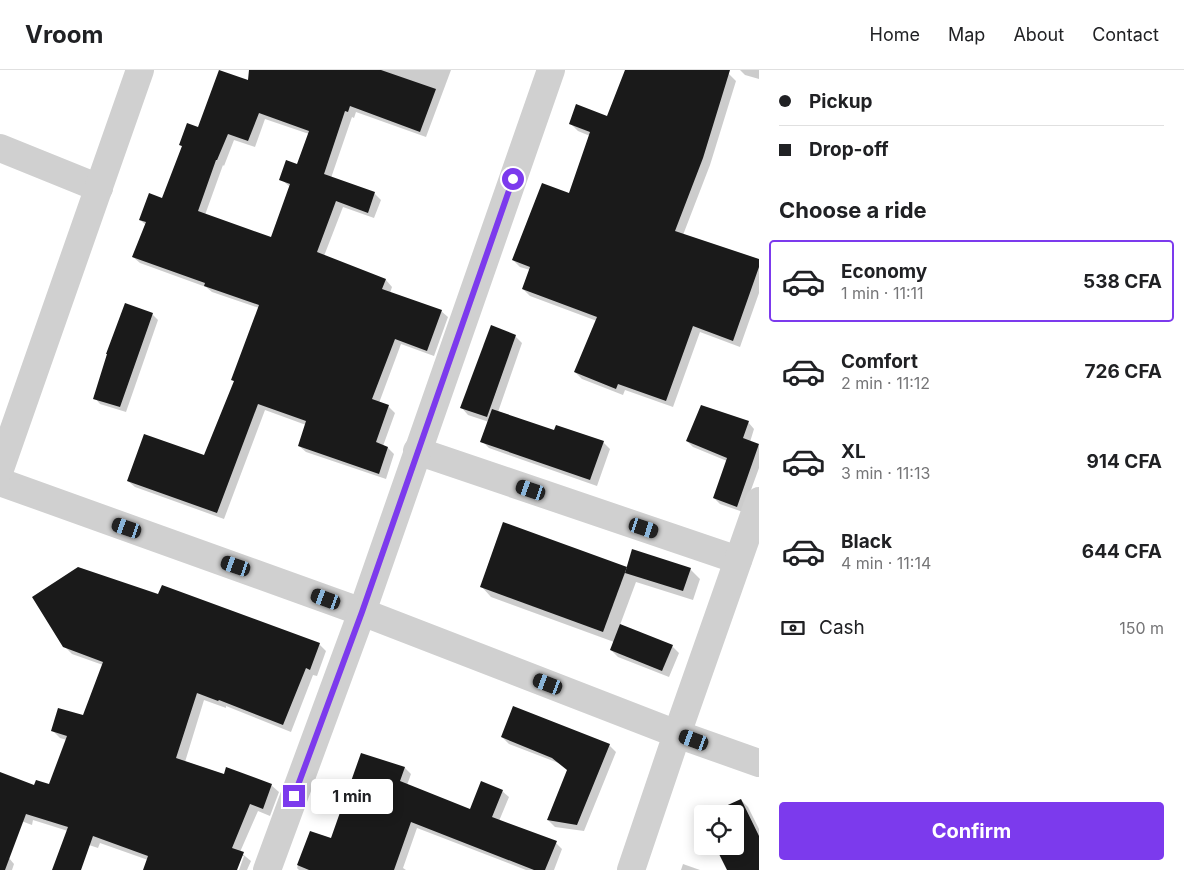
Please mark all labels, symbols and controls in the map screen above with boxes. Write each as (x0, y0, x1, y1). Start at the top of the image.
text: Vroom (25, 20, 103, 49)
text: Home (870, 24, 920, 45)
text: Map (948, 24, 985, 45)
text: About (1013, 24, 1064, 45)
text: Contact (1092, 24, 1159, 45)
text: Pickup (809, 90, 872, 113)
text: Drop-off (809, 138, 889, 161)
route start (502, 168, 524, 190)
text: Choose a ride (779, 197, 927, 223)
icon: car (781, 259, 826, 304)
text: Economy (841, 260, 927, 283)
text: 538 CFA (1083, 270, 1162, 293)
text: 1 min · 11:11 (841, 283, 924, 303)
icon: car (781, 349, 826, 394)
text: Comfort (841, 350, 918, 373)
text: 726 CFA (1084, 360, 1162, 383)
text: 2 min · 11:12 (841, 373, 930, 393)
icon: car (781, 439, 826, 484)
text: XL (841, 440, 866, 463)
text: 914 CFA (1086, 450, 1162, 473)
text: 3 min · 11:13 (841, 463, 930, 483)
car (514, 478, 547, 502)
car (110, 516, 143, 540)
car (627, 516, 660, 540)
icon: car (781, 529, 826, 574)
text: Black (841, 530, 892, 553)
text: 644 CFA (1082, 540, 1162, 563)
text: 4 min · 11:14 (841, 553, 931, 573)
car (219, 554, 252, 578)
car (309, 587, 342, 611)
icon: cash (779, 614, 807, 642)
text: Cash (819, 616, 865, 639)
text: 150 m (1119, 618, 1164, 638)
car (531, 672, 564, 696)
car (677, 728, 710, 752)
callout: 1 min (312, 778, 394, 814)
route end (283, 785, 305, 807)
text: 1 min (332, 786, 372, 806)
button: Confirm (779, 802, 1164, 860)
map controls (694, 805, 744, 855)
button: locate (694, 805, 744, 855)

